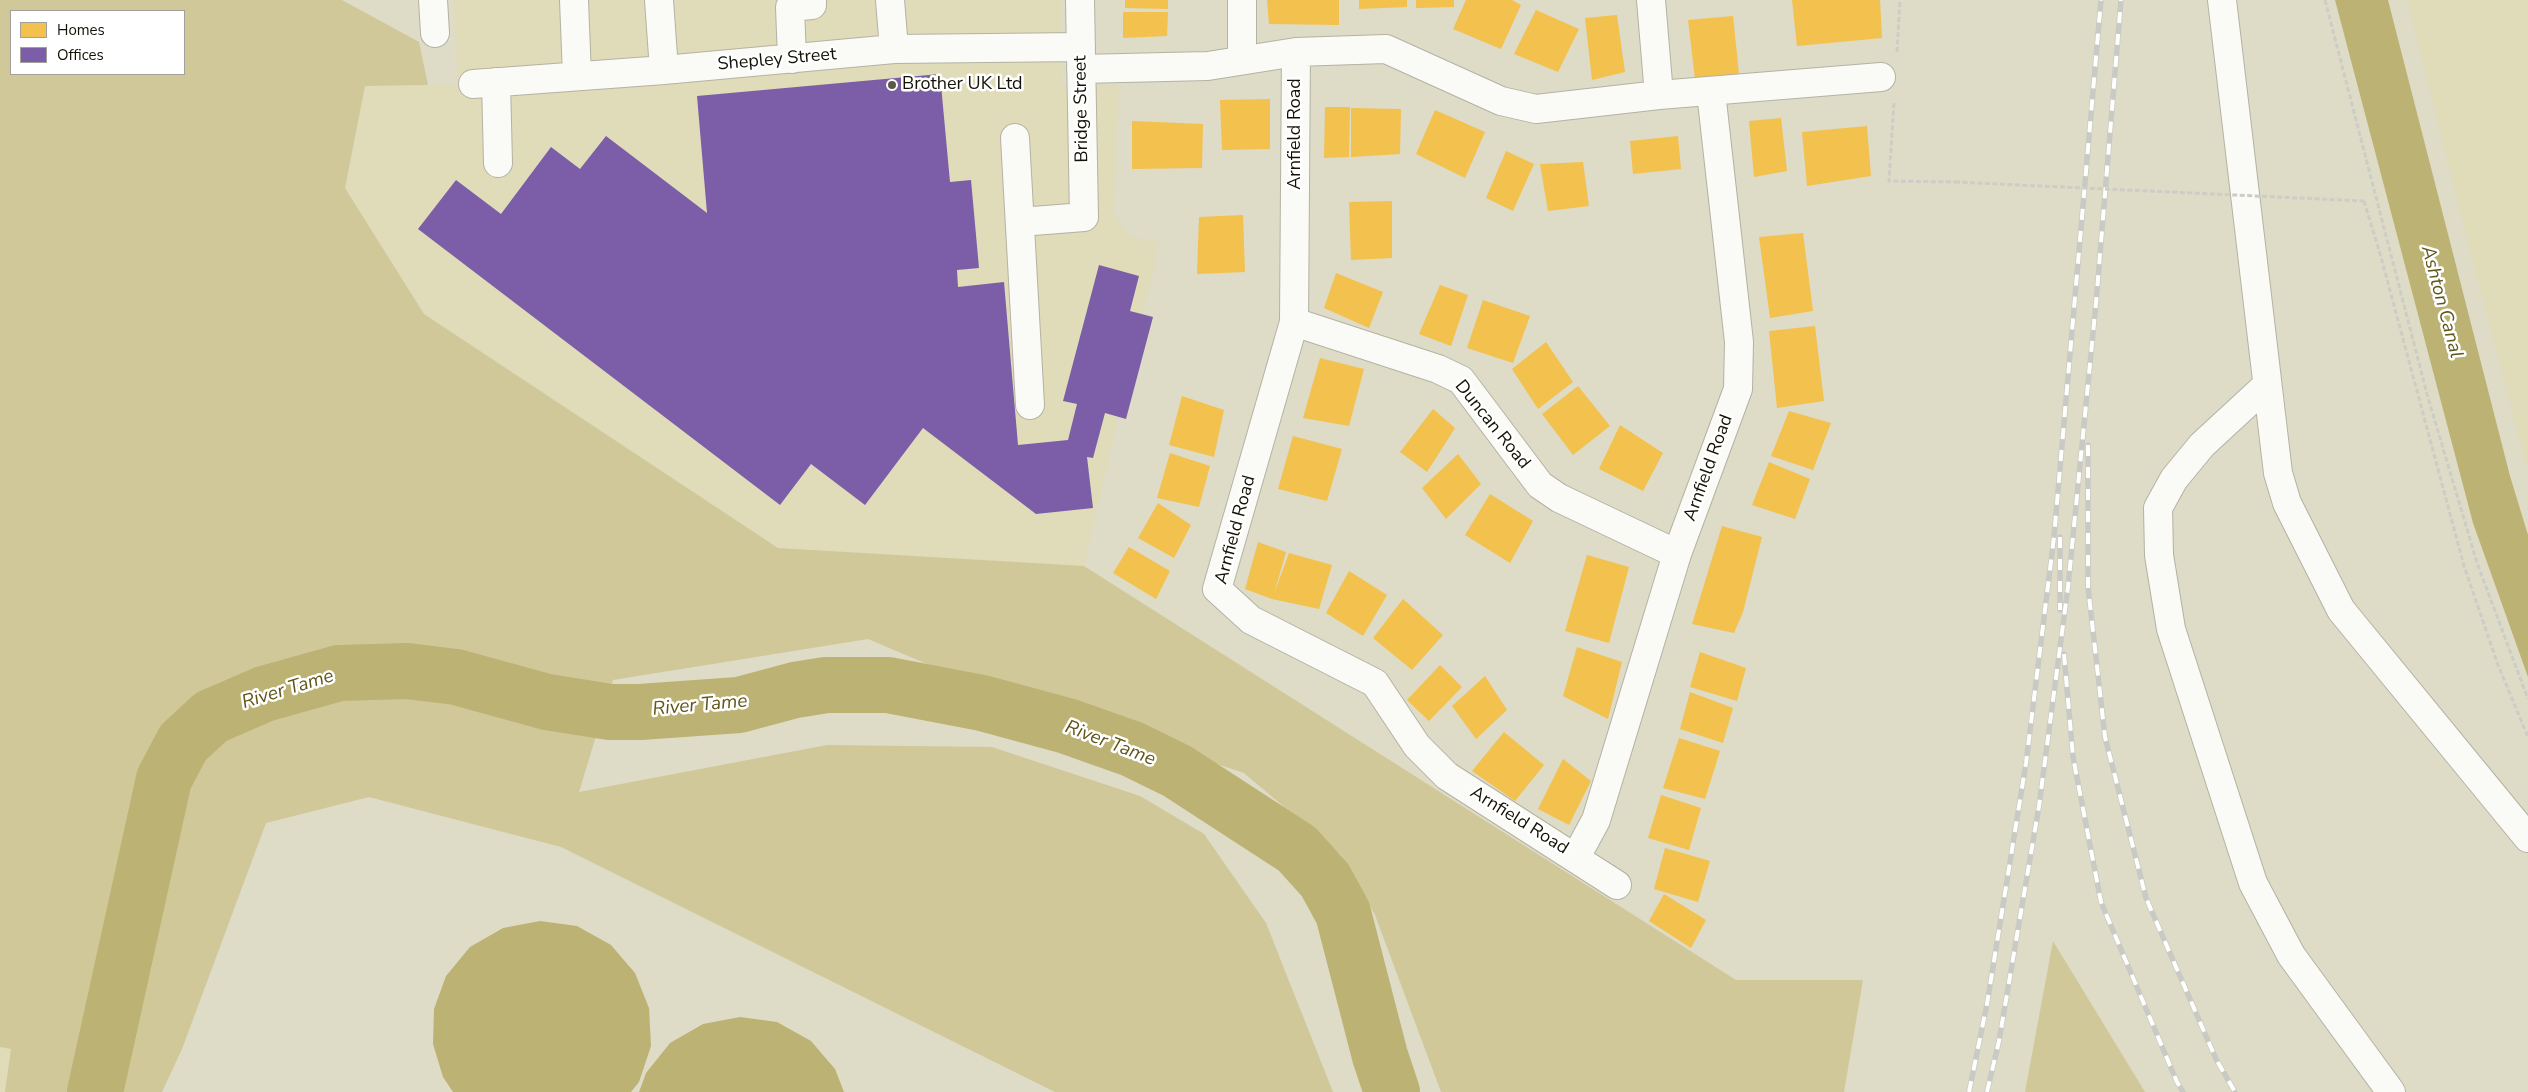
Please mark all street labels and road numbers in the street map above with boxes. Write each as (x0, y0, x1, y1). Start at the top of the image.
street label: Shepley Street (717, 44, 837, 76)
street label: Bridge Street (1070, 55, 1094, 163)
street label: Arnfield Road (1285, 78, 1307, 190)
street label: Duncan Road (1450, 376, 1534, 474)
street label: Arnfield Road (1680, 412, 1738, 524)
street label: Arnfield Road (1211, 473, 1261, 587)
street label: Arnfield Road (1466, 782, 1572, 860)

